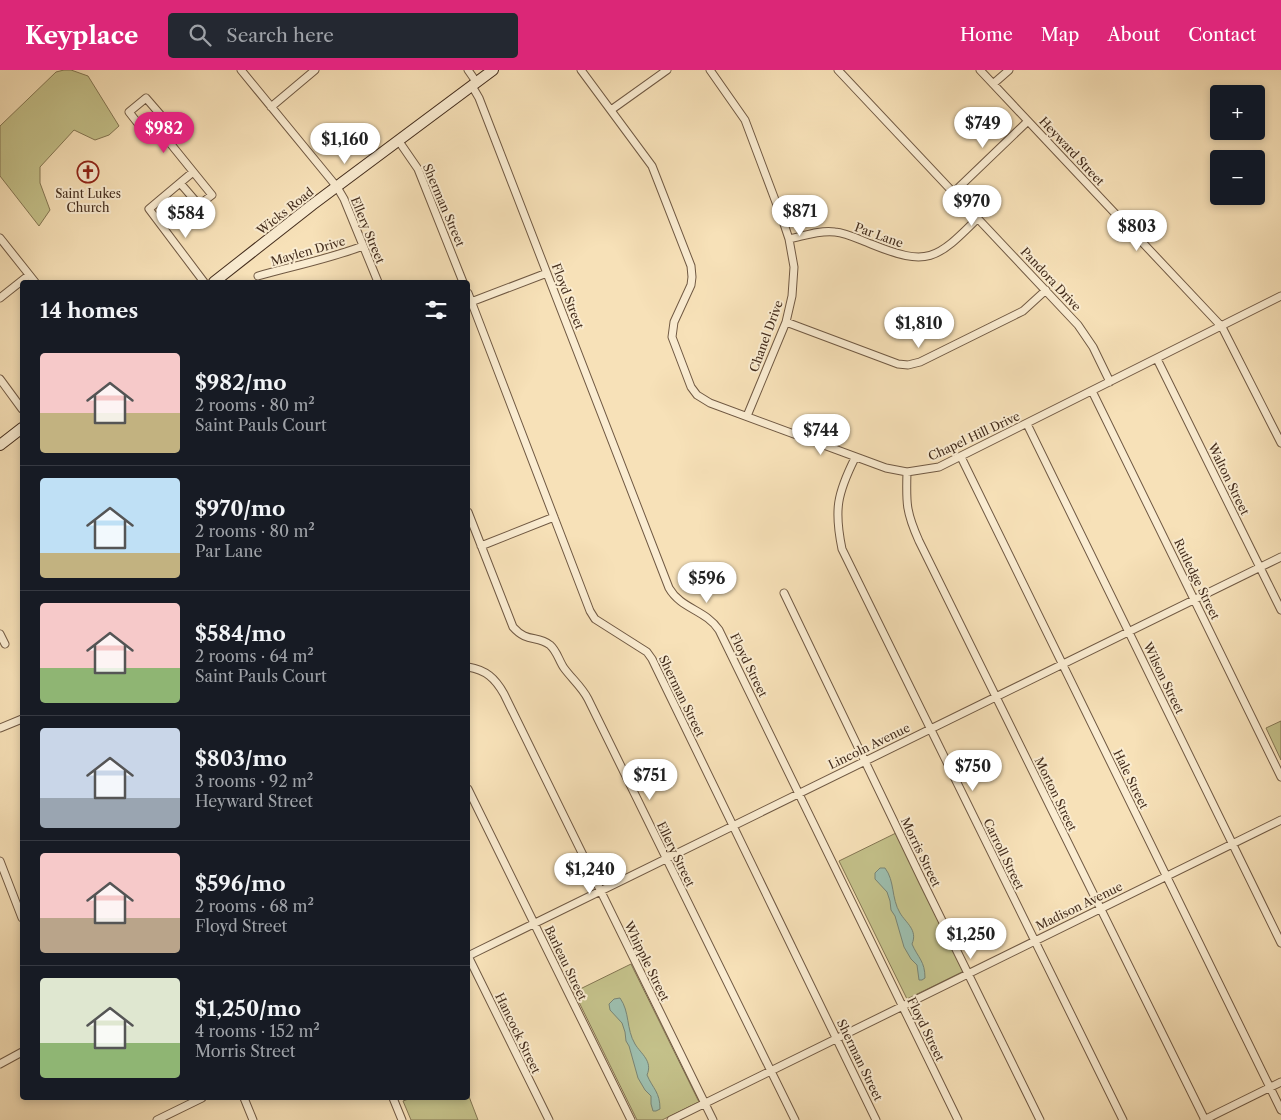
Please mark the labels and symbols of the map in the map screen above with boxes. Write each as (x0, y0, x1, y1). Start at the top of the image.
pin: $749 (953, 106, 1013, 149)
pin: $982 (134, 112, 194, 154)
street label: Heyward Street (1036, 114, 1108, 189)
pin: $1,160 (304, 122, 386, 165)
church icon: Saint Lukes Church (76, 160, 100, 184)
street label: Sherman Street (420, 161, 469, 249)
street label: Wicks Road (253, 184, 317, 238)
pin: $970 (942, 184, 1002, 227)
place label: Saint Lukes Church (55, 186, 121, 215)
street label: Ellery Street (348, 194, 388, 266)
pin: $871 (770, 194, 830, 237)
pin: $584 (156, 196, 216, 239)
pin: $803 (1107, 210, 1167, 252)
street label: Par Lane (853, 219, 906, 251)
street label: Maylen Drive (269, 233, 347, 269)
street label: Pandora Drive (1018, 244, 1085, 314)
street label: Floyd Street (549, 261, 588, 332)
street label: Chanel Drive (746, 298, 786, 374)
pin: $1,810 (878, 306, 960, 349)
street label: Chapel Hill Drive (926, 408, 1022, 464)
pin: $744 (791, 414, 851, 456)
street label: Walton Street (1205, 440, 1253, 518)
street label: Rutledge Street (1171, 536, 1223, 623)
pin: $596 (677, 562, 737, 604)
street label: Floyd Street (727, 631, 771, 700)
street label: Wilson Street (1140, 639, 1188, 717)
street label: Sherman Street (656, 653, 709, 740)
street label: Lincoln Avenue (826, 720, 913, 772)
street label: Hale Street (1110, 747, 1152, 812)
pin: $750 (943, 750, 1003, 792)
street label: Morton Street (1032, 755, 1081, 834)
pin: $751 (620, 758, 680, 801)
street label: Morris Street (898, 815, 945, 890)
street label: Carroll Street (980, 816, 1028, 893)
street label: Ellery Street (654, 819, 699, 890)
pin: $1,240 (549, 852, 631, 895)
street label: Madison Avenue (1033, 878, 1125, 934)
street label: Whipple Street (621, 918, 673, 1004)
pin: $1,250 (930, 918, 1012, 960)
street label: Barleau Street (542, 923, 591, 1003)
street label: Hancock Street (492, 990, 544, 1076)
street label: Floyd Street (904, 995, 948, 1064)
street label: Sherman Street (834, 1017, 887, 1104)

